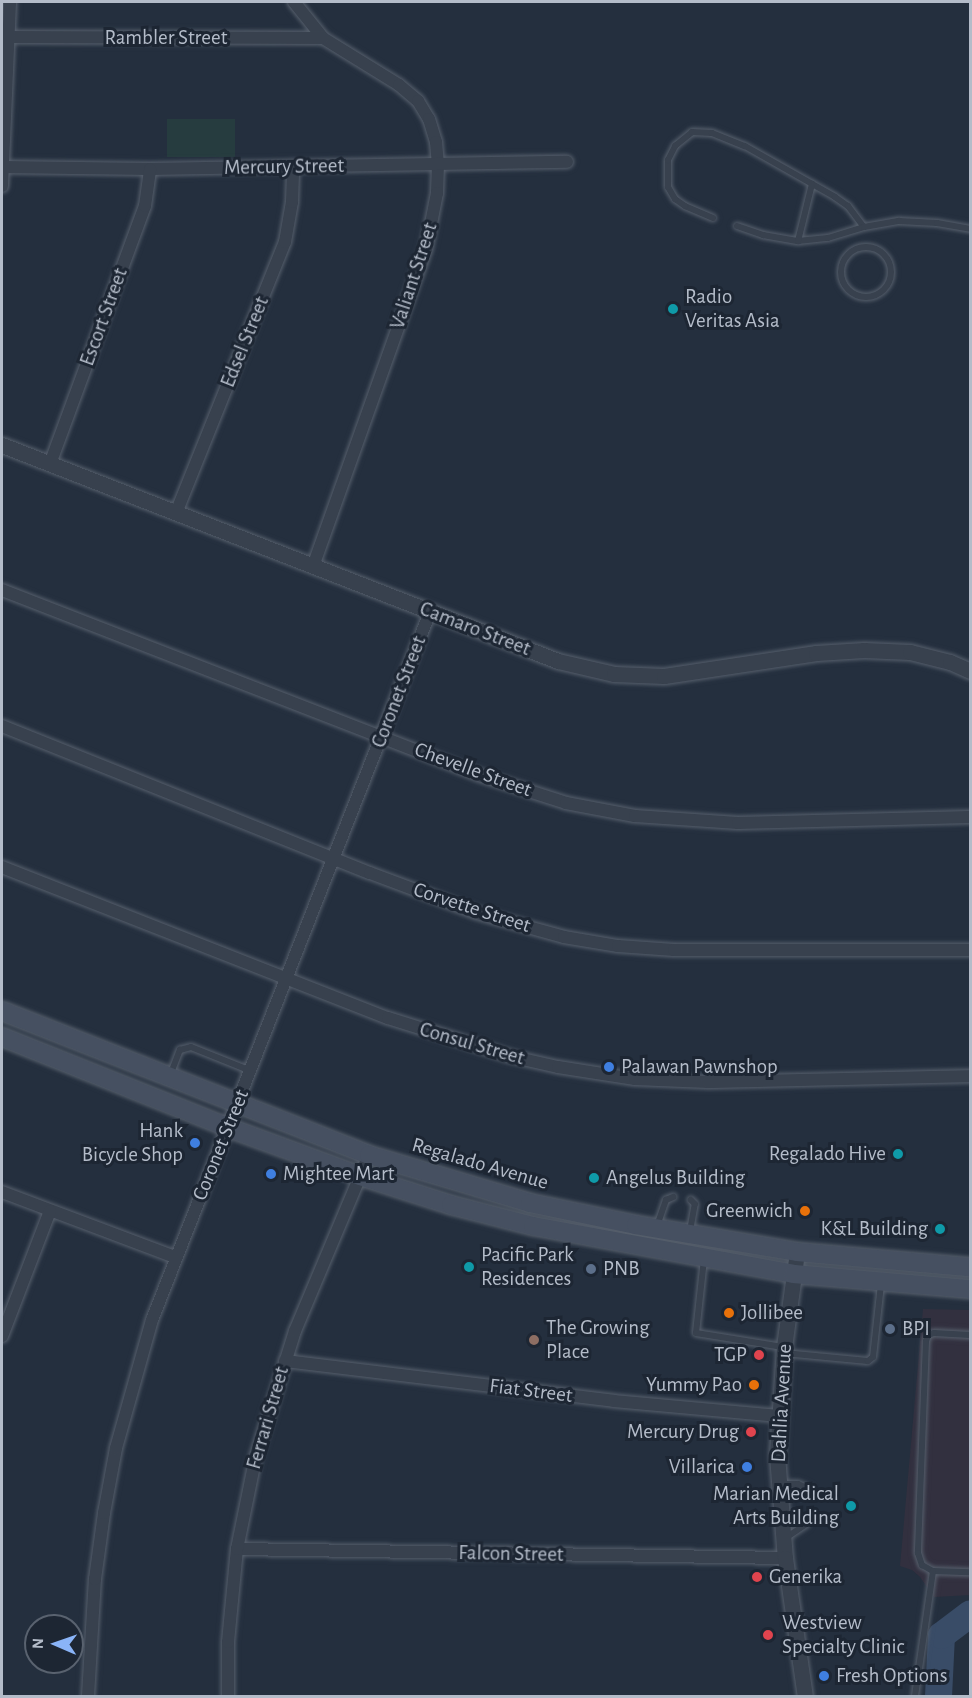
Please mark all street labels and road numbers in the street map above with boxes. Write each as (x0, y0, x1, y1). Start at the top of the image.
street label: Rambler Street (105, 25, 227, 51)
street label: Mercury Street (224, 153, 344, 181)
street label: Valiant Street (385, 220, 443, 332)
street label: Escort Street (75, 265, 133, 369)
street label: Edsel Street (215, 293, 275, 391)
street label: Camaro Street (416, 596, 534, 662)
street label: Coronet Street (366, 633, 432, 751)
street label: Chevelle Street (411, 737, 535, 803)
street label: Corvette Street (410, 877, 534, 939)
street label: Consul Street (417, 1017, 527, 1071)
street label: Coronet Street (187, 1086, 255, 1204)
street label: Regalado Avenue (409, 1132, 551, 1196)
street label: Dahlia Avenue (766, 1343, 798, 1463)
street label: Ferrari Street (241, 1364, 295, 1472)
street label: Fiat Street (488, 1373, 574, 1409)
street label: Falcon Street (458, 1540, 564, 1568)

